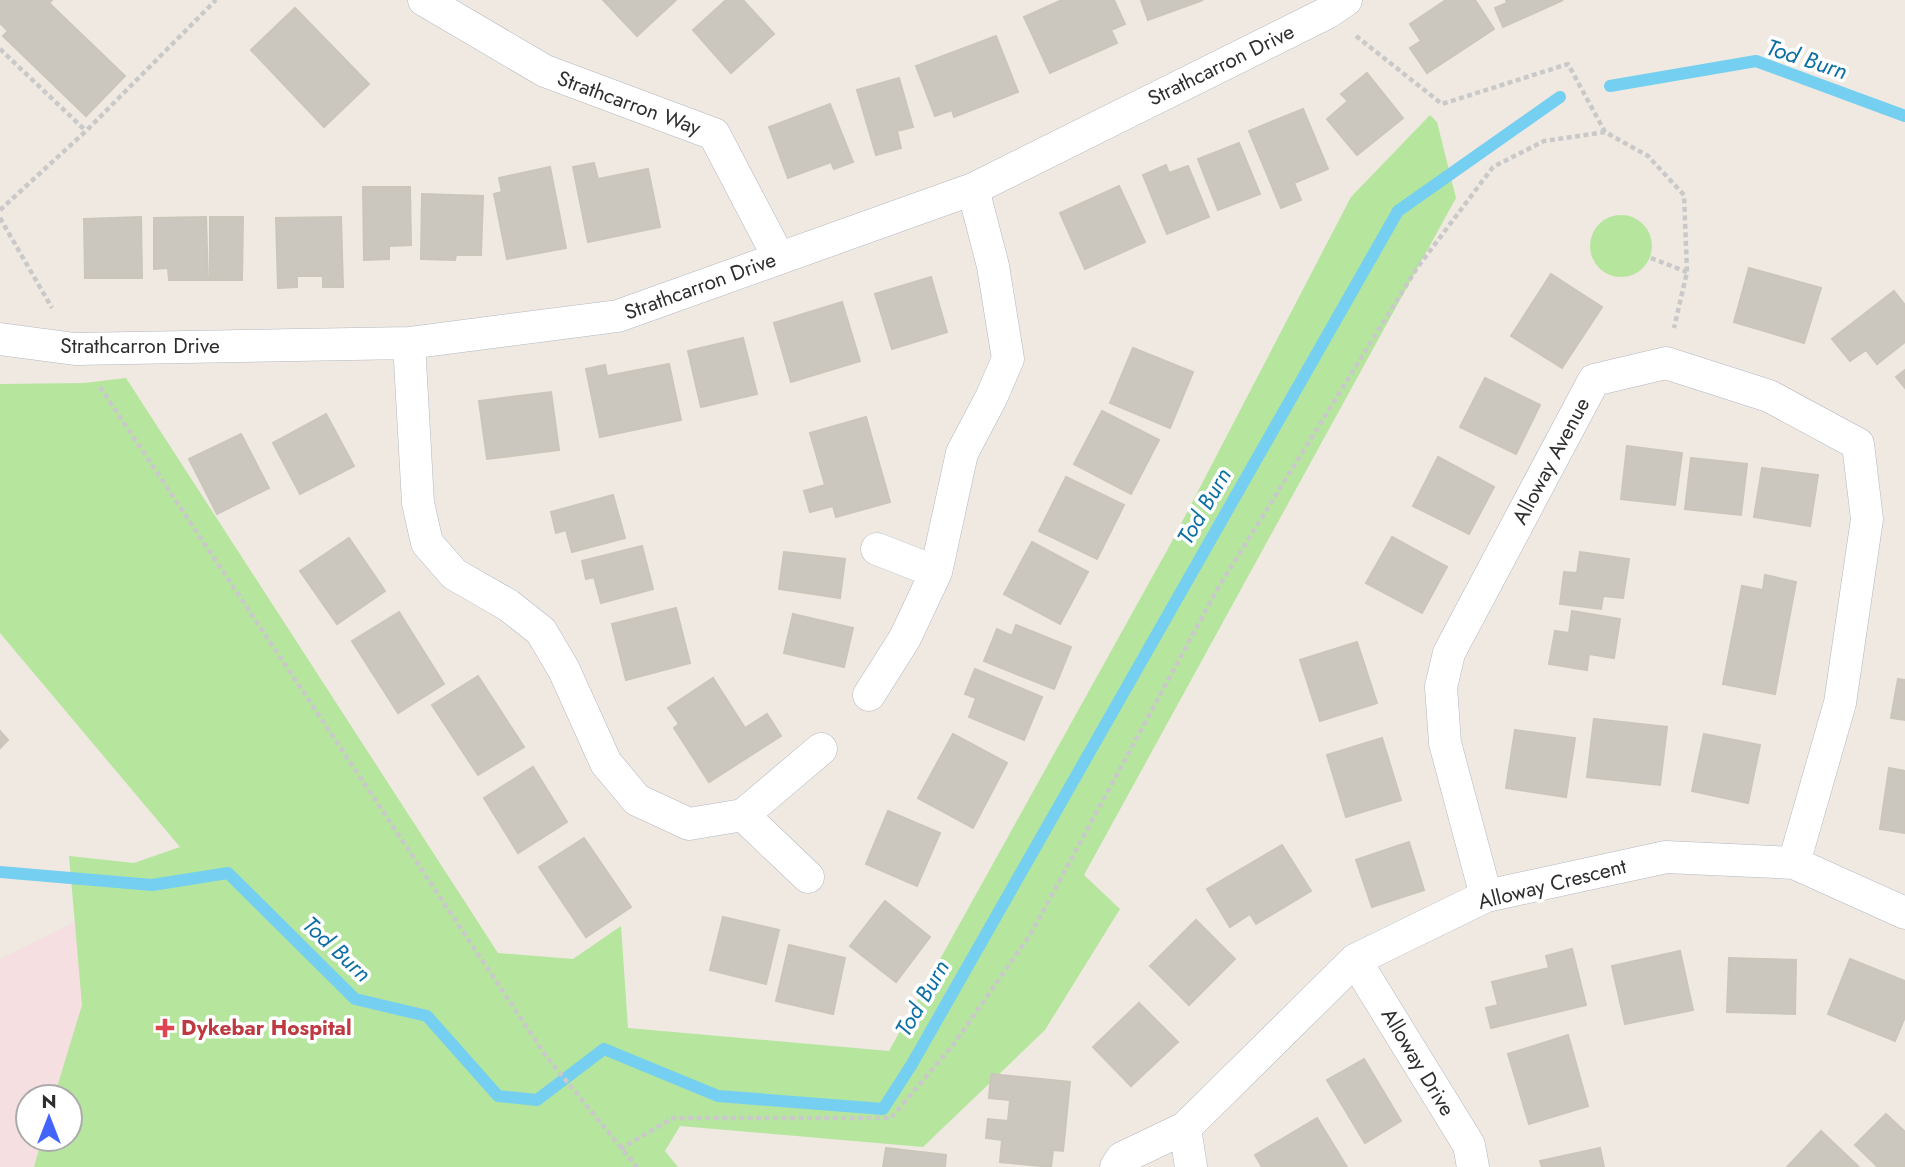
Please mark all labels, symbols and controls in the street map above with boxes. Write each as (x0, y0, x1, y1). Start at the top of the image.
street label: Strathcarron Drive (1143, 16, 1299, 113)
water label: Tod Burn (1762, 30, 1852, 88)
street label: Strathcarron Way (553, 63, 706, 143)
street label: Strathcarron Drive (620, 245, 780, 327)
street label: Strathcarron Drive (60, 331, 220, 361)
street label: Alloway Avenue (1505, 392, 1597, 530)
water label: Tod Burn (1168, 461, 1240, 551)
street label: Alloway Crescent (1475, 851, 1629, 917)
water label: Tod Burn (295, 908, 379, 990)
water label: Tod Burn (886, 953, 958, 1043)
street label: Alloway Drive (1374, 1002, 1462, 1122)
place label: Dykebar Hospital (181, 1013, 352, 1043)
marker: Dykebar Hospital (155, 1018, 175, 1038)
north arrow (14, 1083, 84, 1153)
text: N (41, 1088, 57, 1115)

